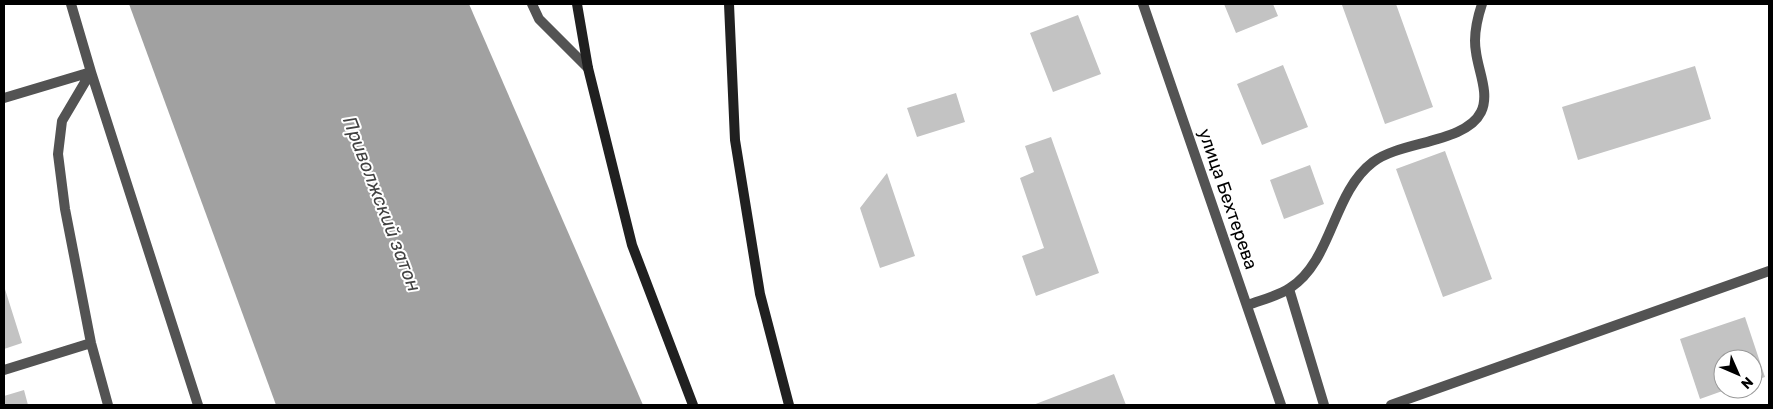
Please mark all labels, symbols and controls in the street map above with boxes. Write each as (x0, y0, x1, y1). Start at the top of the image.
water label: Приволжский затон (338, 113, 426, 295)
street label: улица Бехтерева (1194, 126, 1262, 272)
north arrow (1713, 349, 1763, 399)
text: N (1737, 373, 1756, 392)

